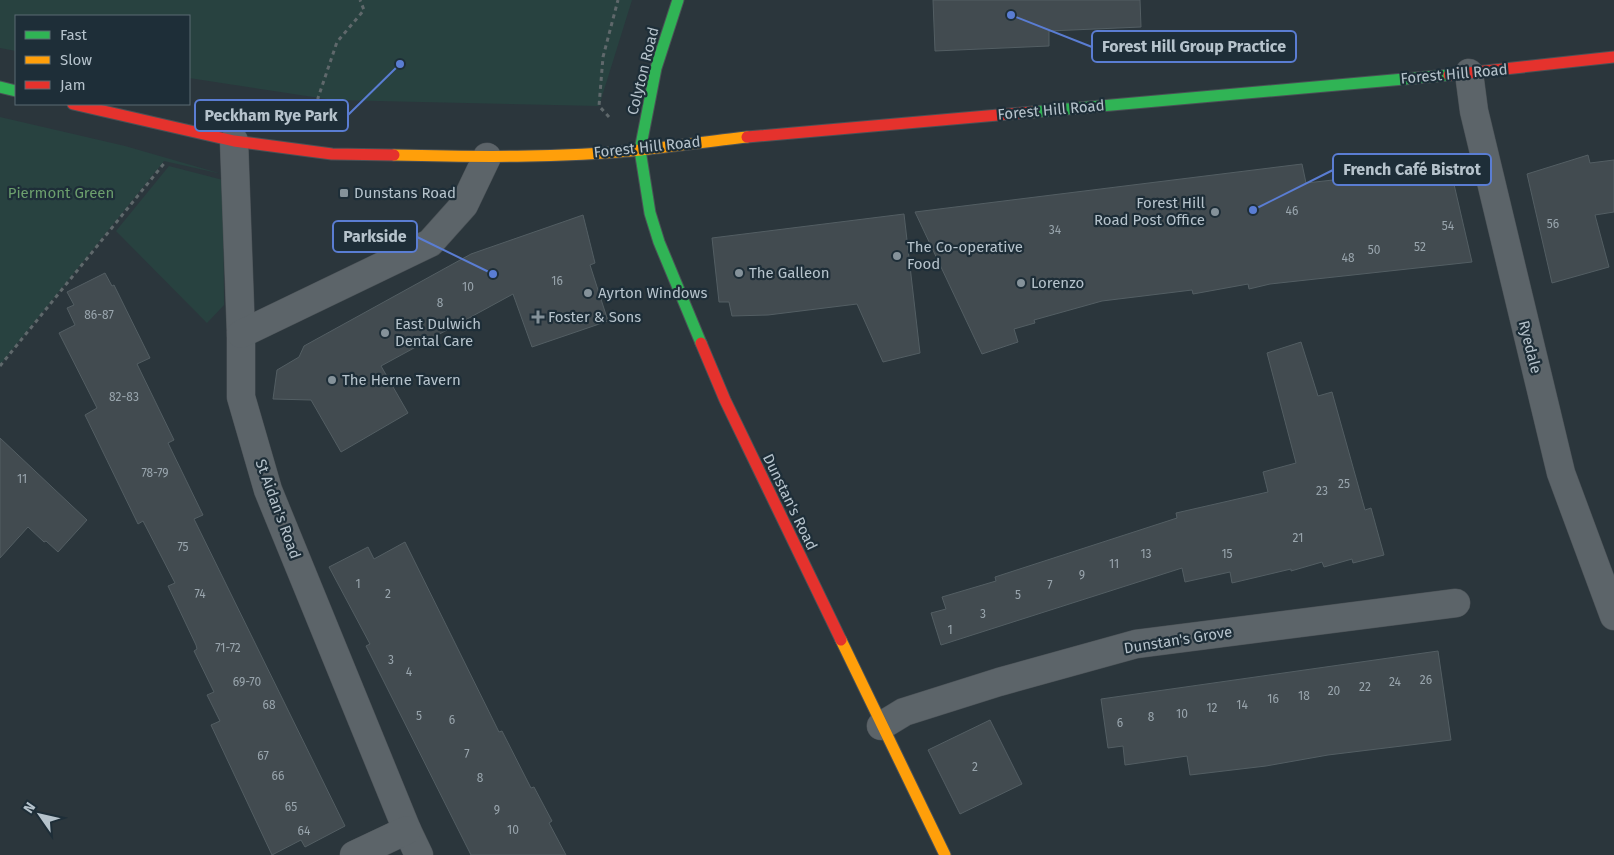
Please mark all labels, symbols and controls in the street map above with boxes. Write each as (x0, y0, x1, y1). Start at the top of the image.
legend (15, 15, 190, 105)
street label: Colyton Road (623, 25, 663, 117)
text: Fast (60, 26, 87, 44)
callout: Forest Hill Group Practice (1092, 31, 1296, 62)
text: Forest Hill Group Practice (1102, 37, 1286, 56)
text: Slow (60, 51, 92, 69)
street label: Forest Hill Road (1400, 60, 1508, 88)
text: Jam (60, 76, 86, 94)
street label: Forest Hill Road (997, 96, 1105, 124)
callout: Peckham Rye Park (195, 100, 348, 131)
text: Peckham Rye Park (204, 106, 338, 125)
street label: Forest Hill Road (593, 132, 701, 162)
callout: French Café Bistrot (1333, 154, 1491, 185)
text: French Café Bistrot (1343, 160, 1482, 179)
park label: Piermont Green (8, 184, 114, 202)
place label: Dunstans Road (354, 184, 456, 202)
marker: Dunstans Road (338, 187, 350, 199)
place label: Forest Hill Road Post Office (1094, 194, 1206, 229)
house number: 46 (1286, 204, 1298, 218)
marker: Forest Hill Road Post Office (1209, 206, 1221, 218)
house number: 56 (1547, 217, 1559, 231)
house number: 54 (1442, 219, 1455, 233)
callout: Parkside (333, 221, 417, 252)
house number: 34 (1049, 223, 1062, 237)
text: Parkside (343, 227, 407, 246)
place label: The Co-operative Food (907, 238, 1023, 273)
house number: 52 (1414, 240, 1426, 254)
house number: 50 (1368, 243, 1381, 257)
marker: The Co-operative Food (891, 250, 903, 262)
house number: 48 (1342, 251, 1355, 265)
place label: The Galleon (749, 264, 830, 282)
marker: The Galleon (733, 267, 745, 279)
house number: 16 (551, 274, 563, 288)
place label: Lorenzo (1031, 274, 1084, 292)
marker: Lorenzo (1015, 277, 1027, 289)
house number: 10 (462, 280, 474, 294)
place label: Ayrton Windows (598, 284, 707, 302)
marker: Ayrton Windows (582, 287, 594, 299)
house number: 8 (437, 296, 444, 310)
house number: 86-87 (84, 308, 114, 322)
place label: Foster & Sons (548, 308, 641, 326)
marker: Foster & Sons (532, 311, 544, 323)
place label: East Dulwich Dental Care (395, 315, 481, 350)
street label: Ryedale (1515, 319, 1545, 375)
marker: East Dulwich Dental Care (379, 327, 391, 339)
place label: The Herne Tavern (342, 371, 461, 389)
marker: The Herne Tavern (326, 374, 338, 386)
house number: 82-83 (109, 390, 139, 404)
street label: Dunstan's Road (759, 451, 821, 553)
street label: St Aidan's Road (252, 457, 304, 561)
house number: 78-79 (141, 466, 169, 480)
house number: 11 (17, 472, 27, 486)
house number: 25 (1338, 477, 1350, 491)
house number: 23 (1316, 484, 1328, 498)
house number: 21 (1293, 531, 1303, 545)
house number: 75 (177, 540, 189, 554)
house number: 13 (1140, 547, 1152, 561)
house number: 15 (1221, 547, 1233, 561)
house number: 11 (1109, 557, 1119, 571)
house number: 9 (1079, 568, 1085, 582)
house number: 1 (355, 577, 361, 591)
house number: 7 (1047, 578, 1053, 592)
house number: 74 (194, 587, 206, 601)
house number: 2 (385, 587, 391, 601)
house number: 5 (1015, 588, 1021, 602)
house number: 3 (980, 607, 986, 621)
house number: 1 (947, 623, 953, 637)
street label: Dunstan's Grove (1123, 623, 1233, 657)
house number: 71-72 (215, 641, 241, 655)
house number: 3 (388, 653, 394, 667)
house number: 4 (406, 665, 413, 679)
house number: 26 (1420, 673, 1432, 687)
house number: 69-70 (233, 675, 262, 689)
house number: 24 (1389, 675, 1402, 689)
house number: 22 (1359, 680, 1371, 694)
house number: 20 (1328, 684, 1341, 698)
house number: 18 (1298, 689, 1310, 703)
house number: 16 (1267, 692, 1279, 706)
house number: 68 (262, 698, 276, 712)
house number: 14 (1236, 698, 1248, 712)
house number: 12 (1206, 701, 1218, 715)
house number: 10 (1176, 707, 1188, 721)
house number: 5 (416, 709, 422, 723)
house number: 8 (1148, 710, 1155, 724)
house number: 6 (449, 713, 455, 727)
house number: 6 (1117, 716, 1123, 730)
house number: 7 (464, 747, 470, 761)
house number: 67 (257, 749, 269, 763)
house number: 2 (972, 760, 978, 774)
house number: 66 (272, 769, 284, 783)
house number: 8 (477, 771, 484, 785)
north arrow (15, 790, 65, 840)
text: N (20, 799, 39, 817)
house number: 65 (285, 800, 297, 814)
house number: 9 (494, 803, 500, 817)
house number: 10 (507, 823, 519, 837)
house number: 64 (298, 824, 311, 838)

